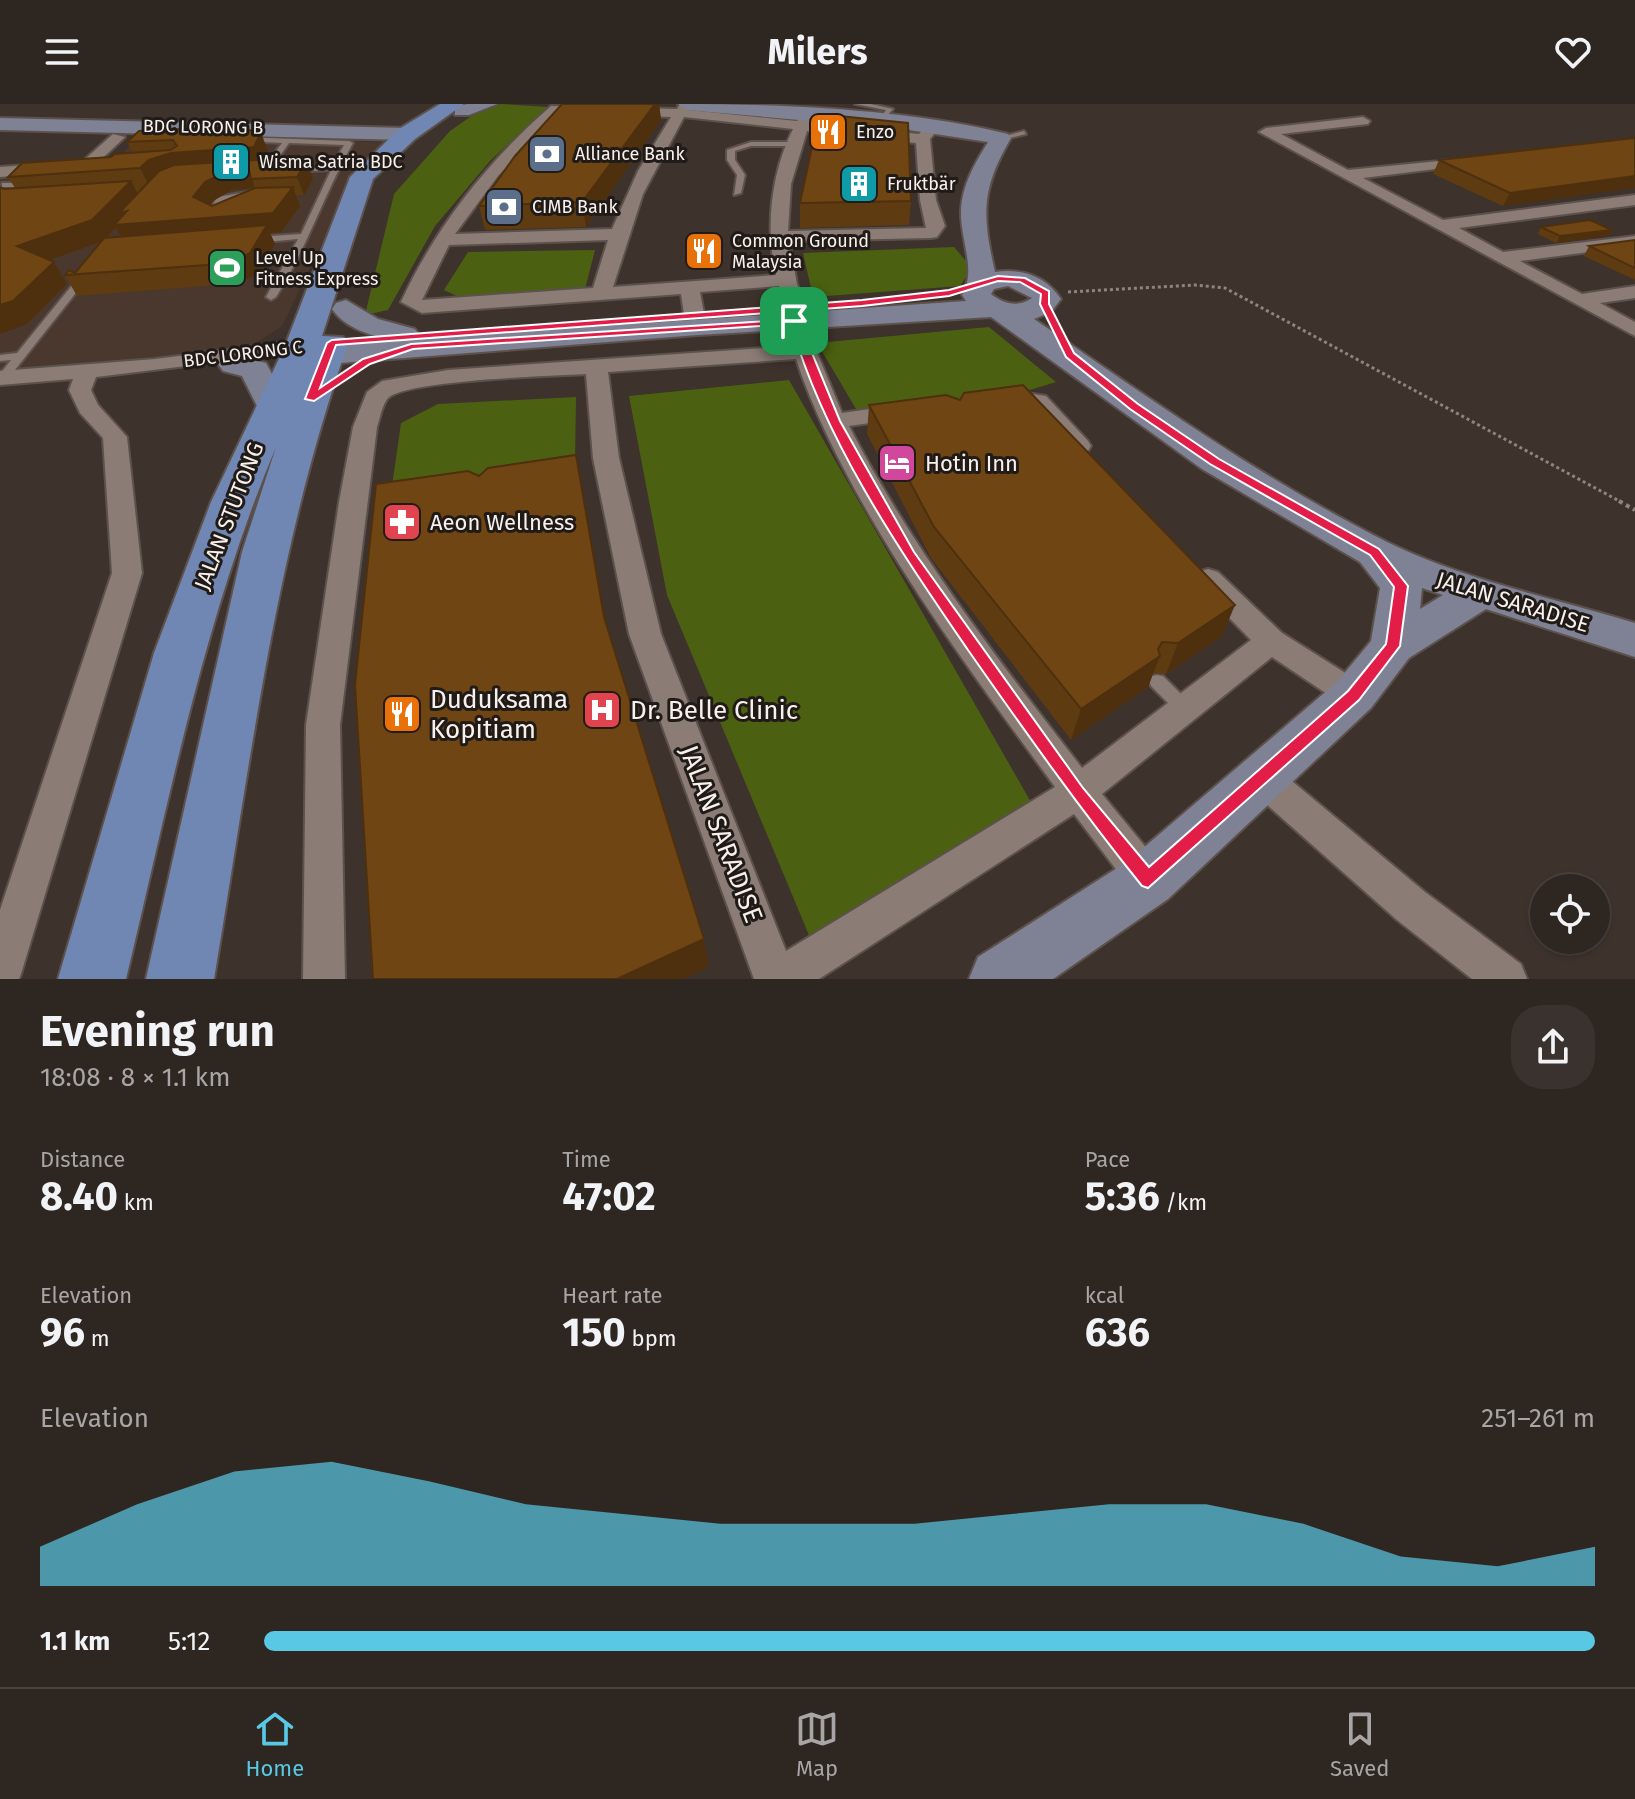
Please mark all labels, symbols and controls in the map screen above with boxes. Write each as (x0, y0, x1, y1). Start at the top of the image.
icon: menu (40, 30, 84, 74)
text: Milers (767, 30, 868, 74)
icon: heart (1551, 30, 1595, 74)
restaurant icon: Enzo (807, 111, 849, 153)
street label: BDC LORONG B (143, 115, 264, 139)
place label: Enzo (856, 121, 894, 143)
bank icon: Alliance Bank (526, 133, 568, 175)
building icon: Wisma Satria BDC (210, 141, 252, 183)
place label: Alliance Bank (575, 143, 685, 165)
place label: Wisma Satria BDC (259, 151, 403, 173)
building icon: Fruktbär (838, 163, 880, 205)
place label: Fruktbär (887, 173, 956, 195)
bank icon: CIMB Bank (483, 186, 525, 228)
place label: CIMB Bank (532, 196, 618, 218)
restaurant icon: Common Ground Malaysia (683, 230, 725, 272)
place label: Common Ground Malaysia (732, 230, 869, 273)
sports icon: Level Up Fitness Express (206, 247, 248, 289)
place label: Level Up Fitness Express (255, 247, 378, 290)
pin (760, 287, 828, 355)
icon: arrive (772, 299, 816, 343)
street label: BDC LORONG C (182, 336, 304, 372)
street label: JALAN STUTONG (188, 438, 270, 594)
hotel icon: Hotin Inn (876, 442, 918, 484)
place label: Hotin Inn (925, 450, 1018, 477)
pharmacy icon: Aeon Wellness (381, 501, 423, 543)
place label: Aeon Wellness (430, 509, 574, 536)
street label: JALAN SARADISE (1433, 566, 1593, 638)
place label: Duduksama Kopitiam (430, 684, 568, 745)
hospital icon: Dr. Belle Clinic (581, 689, 623, 731)
restaurant icon: Duduksama Kopitiam (381, 693, 423, 735)
place label: Dr. Belle Clinic (630, 695, 798, 726)
street label: JALAN SARADISE (673, 741, 769, 927)
map controls (1530, 874, 1610, 954)
button: locate (1530, 874, 1610, 954)
text: Evening run (40, 1005, 275, 1058)
button: share (1511, 1005, 1595, 1089)
text: 18:08 · 8 × 1.1 km (40, 1062, 230, 1093)
text: Distance (40, 1146, 125, 1173)
text: Time (562, 1146, 611, 1173)
text: Pace (1085, 1146, 1130, 1173)
text: 8.40 (40, 1173, 118, 1221)
text: 47:02 (562, 1173, 656, 1221)
text: 5:36 (1085, 1173, 1160, 1221)
text: km (118, 1189, 154, 1216)
text: /km (1160, 1189, 1207, 1216)
text: Elevation (40, 1282, 132, 1309)
text: Heart rate (562, 1282, 663, 1309)
text: kcal (1085, 1282, 1124, 1309)
text: 96 (40, 1309, 85, 1357)
text: 150 (562, 1309, 626, 1357)
text: 636 (1085, 1309, 1150, 1357)
text: m (85, 1325, 110, 1352)
text: bpm (626, 1325, 677, 1352)
text: Elevation (40, 1403, 149, 1434)
text: 251–261 m (1481, 1403, 1595, 1434)
text: 1.1 km (40, 1626, 110, 1657)
text: 5:12 (168, 1626, 210, 1657)
tab: Home (245, 1707, 304, 1782)
tab: Map (795, 1707, 839, 1782)
tab: Saved (1330, 1707, 1390, 1782)

